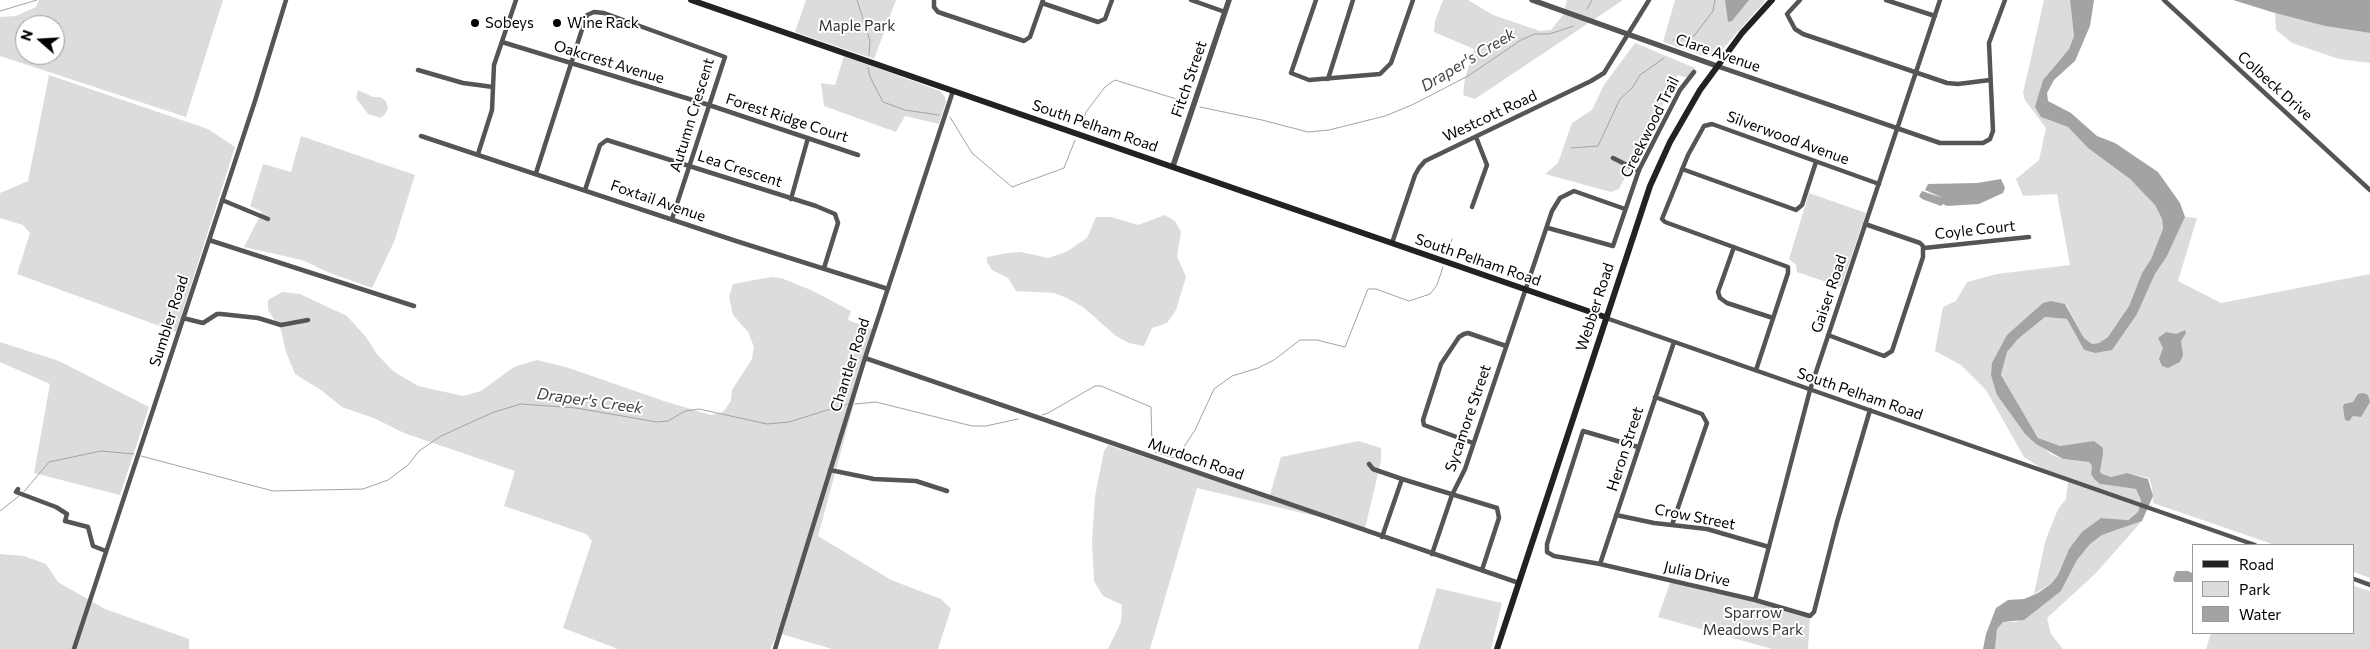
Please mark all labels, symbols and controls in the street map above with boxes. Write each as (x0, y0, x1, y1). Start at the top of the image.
place label: Sobeys (485, 14, 534, 32)
place label: Wine Rack (567, 14, 639, 32)
north arrow (15, 15, 65, 65)
marker: Sobeys (469, 17, 481, 29)
marker: Wine Rack (551, 17, 563, 29)
park label: Maple Park (819, 17, 895, 35)
water label: Draper's Creek (1417, 24, 1519, 96)
text: N (17, 28, 36, 43)
street label: Clare Avenue (1673, 30, 1763, 76)
street label: Oakcrest Avenue (551, 37, 667, 87)
street label: Fitch Street (1168, 38, 1210, 120)
street label: Colbeck Drive (2234, 48, 2316, 124)
street label: Autumn Crescent (666, 56, 718, 174)
street label: Creekwood Trail (1617, 74, 1683, 180)
street label: Westcott Road (1440, 86, 1540, 146)
street label: Forest Ridge Court (723, 90, 851, 146)
street label: South Pelham Road (1030, 96, 1160, 156)
street label: Silverwood Avenue (1724, 107, 1852, 169)
street label: Lea Crescent (695, 147, 785, 191)
street label: Foxtail Avenue (608, 176, 708, 226)
street label: Coyle Court (1934, 217, 2016, 243)
street label: South Pelham Road (1413, 230, 1543, 290)
street label: Gaiser Road (1807, 253, 1851, 335)
street label: Webber Road (1572, 261, 1618, 353)
street label: Sumbler Road (146, 273, 192, 369)
street label: Chantler Road (826, 316, 874, 414)
street label: Sycamore Street (1441, 362, 1495, 474)
street label: South Pelham Road (1795, 364, 1925, 424)
water label: Draper's Creek (536, 384, 644, 418)
street label: Heron Street (1603, 405, 1647, 493)
street label: Murdoch Road (1146, 434, 1246, 484)
street label: Crow Street (1653, 500, 1737, 534)
legend (2192, 544, 2355, 634)
text: Road (2239, 555, 2274, 573)
street label: Julia Drive (1662, 558, 1732, 590)
text: Park (2239, 580, 2270, 598)
park label: Sparrow Meadows Park (1703, 604, 1803, 639)
text: Water (2239, 605, 2281, 623)

